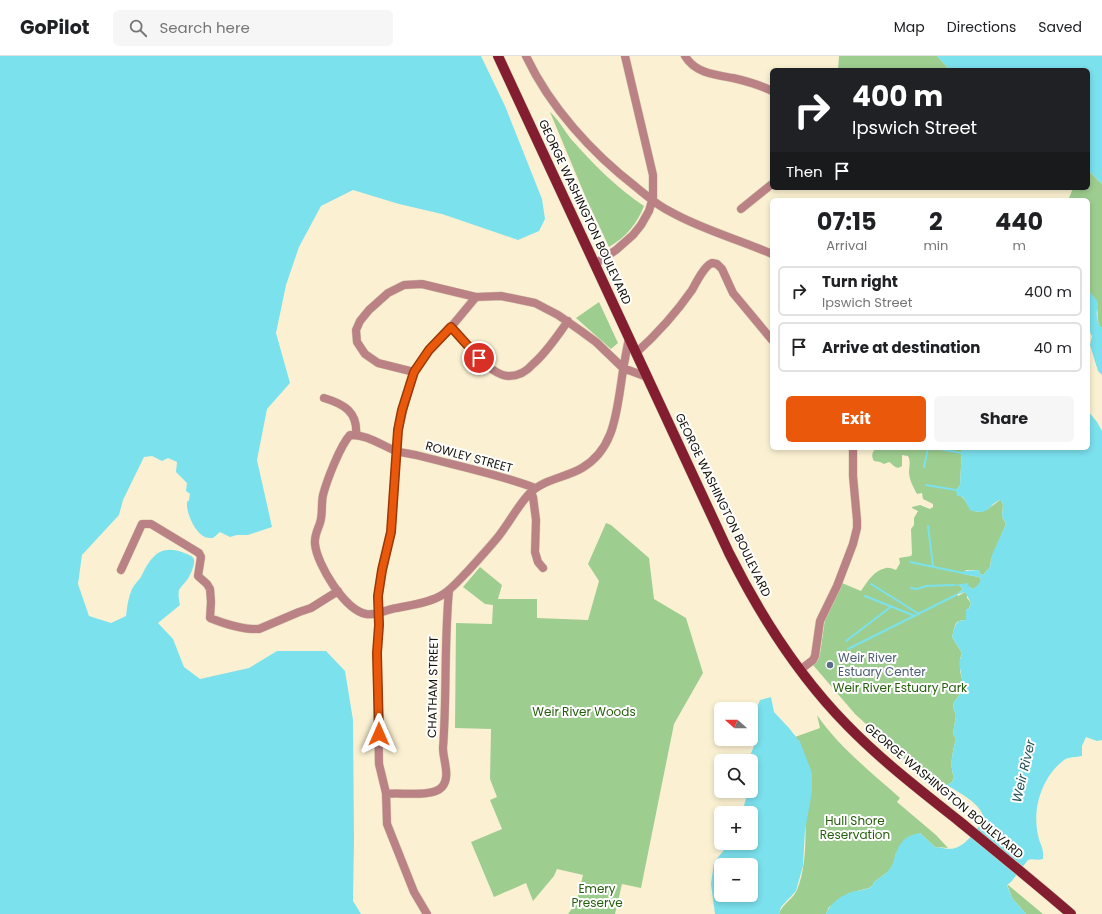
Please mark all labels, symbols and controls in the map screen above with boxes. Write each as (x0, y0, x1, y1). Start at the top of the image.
search box (113, 10, 393, 46)
text: GoPilot (20, 14, 89, 41)
icon: search (127, 17, 149, 39)
text: Search here (159, 17, 250, 38)
text: Map (894, 17, 925, 37)
text: Directions (947, 17, 1016, 37)
text: Saved (1038, 17, 1082, 37)
text: 400 m (852, 77, 943, 116)
icon: right (786, 84, 838, 136)
text: Ipswich Street (852, 115, 977, 140)
street label: GEORGE WASHINGTON BOULEVARD (535, 116, 636, 307)
icon: arrive (831, 160, 853, 182)
text: Then (786, 161, 823, 182)
text: 07:15 (817, 205, 877, 238)
text: 2 (929, 205, 943, 238)
text: 440 (995, 205, 1043, 238)
text: Arrival (826, 236, 867, 255)
text: min (923, 236, 948, 255)
text: m (1012, 236, 1026, 255)
text: Turn right (822, 271, 898, 292)
icon: right (788, 280, 810, 302)
text: 400 m (1024, 281, 1072, 302)
text: Ipswich Street (822, 293, 912, 312)
icon: arrive (788, 336, 810, 358)
text: Arrive at destination (822, 337, 980, 358)
text: 40 m (1034, 337, 1072, 358)
pin (462, 341, 496, 375)
icon: arrive (468, 347, 490, 369)
button: Exit (786, 396, 926, 442)
button: Share (934, 396, 1074, 442)
street label: GEORGE WASHINGTON BOULEVARD (671, 410, 775, 600)
street label: ROWLEY STREET (424, 437, 515, 476)
street label: CHATHAM STREET (423, 635, 442, 738)
place label: Weir River Estuary Center (838, 649, 926, 680)
marker: Weir River Estuary Center (825, 660, 835, 670)
park label: Weir River Estuary Park (833, 679, 968, 696)
north arrow (714, 702, 758, 746)
map controls (714, 702, 758, 902)
park label: Weir River Woods (532, 703, 636, 720)
position arrow (358, 713, 400, 755)
street label: GEORGE WASHINGTON BOULEVARD (861, 719, 1027, 862)
water label: Weir River (1007, 737, 1040, 804)
button: search (714, 754, 758, 798)
button: + (714, 806, 758, 850)
park label: Hull Shore Reservation (820, 812, 890, 843)
button: − (714, 858, 758, 902)
park label: Emery Preserve (571, 880, 623, 911)

